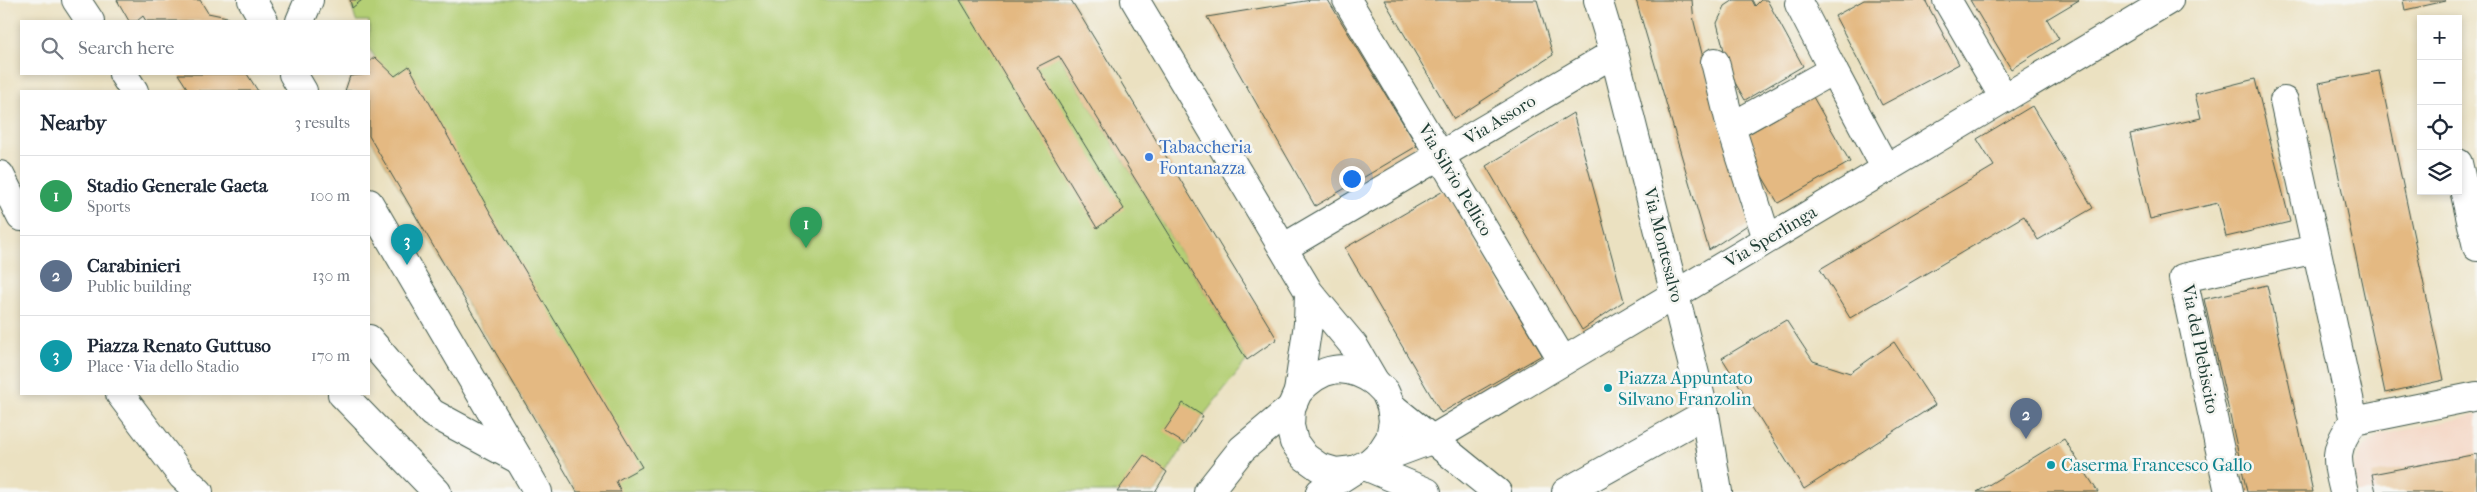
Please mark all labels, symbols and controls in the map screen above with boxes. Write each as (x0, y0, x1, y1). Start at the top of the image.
map controls (2417, 15, 2462, 195)
button: + (2417, 15, 2462, 60)
search box (20, 20, 370, 75)
icon: search (38, 34, 66, 62)
text: Search here (78, 37, 174, 59)
button: − (2417, 60, 2462, 105)
street label: Via Assoro (1460, 90, 1540, 150)
button: locate (2417, 105, 2462, 150)
text: Nearby (40, 111, 106, 135)
text: 3 results (294, 113, 350, 132)
street label: Via Silvio Pellico (1413, 119, 1497, 240)
place label: Tabaccheria Fontanazza (1159, 137, 1252, 179)
button: layers (2417, 150, 2462, 195)
marker: Tabaccheria Fontanazza (1143, 151, 1155, 163)
your location (1339, 166, 1365, 192)
text: Stadio Generale Gaeta (87, 175, 268, 197)
street label: Via Montesalvo (1638, 184, 1687, 305)
text: 1 (53, 186, 59, 205)
text: 100 m (310, 186, 350, 205)
text: Sports (87, 197, 130, 216)
street label: Via Sperlinga (1720, 201, 1821, 273)
pin: 1 (790, 207, 822, 248)
pin: 3 (391, 224, 423, 265)
text: Carabinieri (87, 255, 181, 277)
text: 2 (52, 266, 60, 285)
text: 130 m (312, 266, 350, 285)
text: Public building (87, 277, 191, 296)
street label: Via del Plebiscito (2177, 282, 2223, 415)
text: Piazza Renato Guttuso (87, 335, 271, 357)
text: 3 (53, 346, 59, 365)
text: 170 m (311, 346, 350, 365)
text: Place · Via dello Stadio (87, 357, 239, 376)
place label: Piazza Appuntato Silvano Franzolin (1618, 368, 1753, 410)
marker: Piazza Appuntato Silvano Franzolin (1602, 382, 1614, 394)
pin: 2 (2010, 398, 2042, 439)
place label: Caserma Francesco Gallo (2061, 455, 2252, 476)
marker: Caserma Francesco Gallo (2045, 459, 2057, 471)

